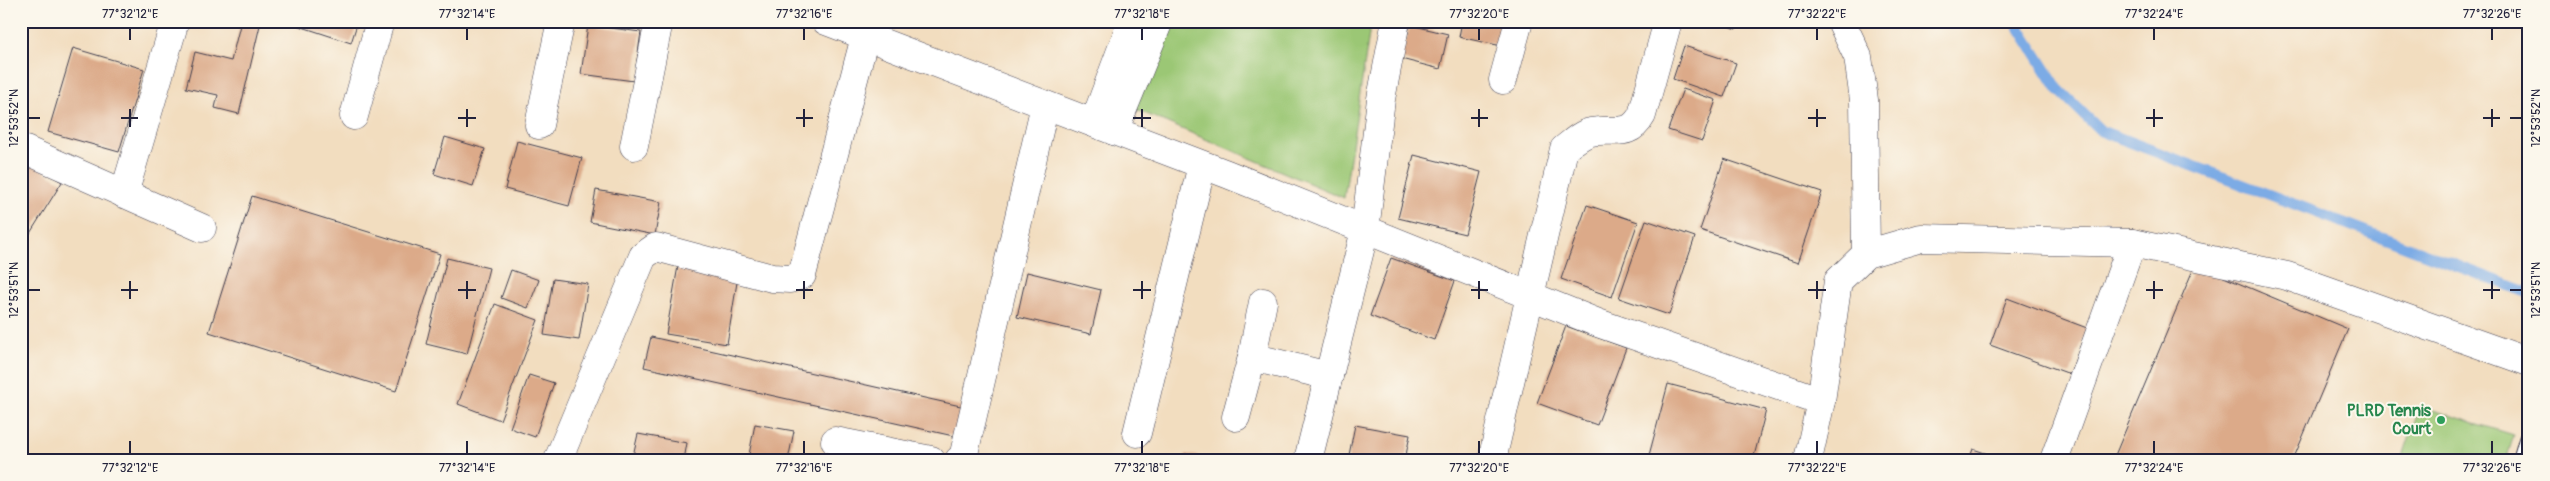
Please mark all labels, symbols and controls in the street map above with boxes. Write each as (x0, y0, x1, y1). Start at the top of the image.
text: 77°32'12"E (102, 7, 158, 22)
text: 77°32'14"E (439, 7, 495, 22)
text: 77°32'16"E (776, 7, 832, 22)
text: 77°32'18"E (1114, 7, 1170, 22)
text: 77°32'20"E (1449, 7, 1509, 22)
text: 77°32'22"E (1788, 7, 1846, 22)
text: 77°32'24"E (2125, 7, 2183, 22)
text: 77°32'26"E (2463, 7, 2521, 22)
text: 12°53'52"N (7, 89, 22, 147)
text: 12°53'52"N (2529, 89, 2544, 147)
text: 12°53'51"N (7, 262, 22, 318)
text: 12°53'51"N (2529, 262, 2544, 318)
place label: PLRD Tennis Court (2347, 401, 2432, 439)
marker: PLRD Tennis Court (2435, 414, 2447, 426)
text: 77°32'12"E (102, 461, 158, 476)
text: 77°32'14"E (439, 461, 495, 476)
text: 77°32'16"E (776, 461, 832, 476)
text: 77°32'18"E (1114, 461, 1170, 476)
text: 77°32'20"E (1449, 461, 1509, 476)
text: 77°32'22"E (1788, 461, 1846, 476)
text: 77°32'24"E (2125, 461, 2183, 476)
text: 77°32'26"E (2463, 461, 2521, 476)

